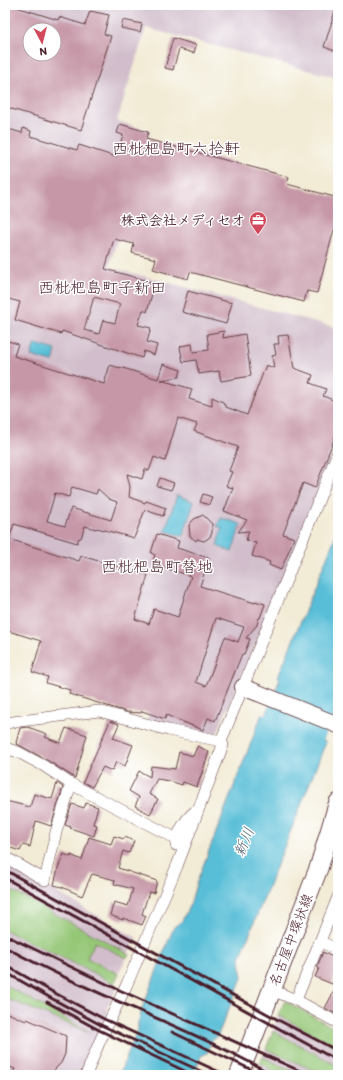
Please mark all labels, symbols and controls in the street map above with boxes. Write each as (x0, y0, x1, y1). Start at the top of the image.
north arrow (22, 22, 62, 62)
text: N (39, 45, 48, 58)
district label: 西枇杷島町六拾軒 (112, 139, 240, 158)
office icon: 株式会社メディセオ (248, 210, 268, 235)
place label: 株式会社メディセオ (121, 212, 245, 229)
district label: 西枇杷島町子新田 (38, 278, 166, 297)
district label: 西枇杷島町替地 (101, 557, 213, 576)
water label: 新川 (230, 825, 258, 859)
street label: 名古屋中環状線 (266, 891, 316, 989)

